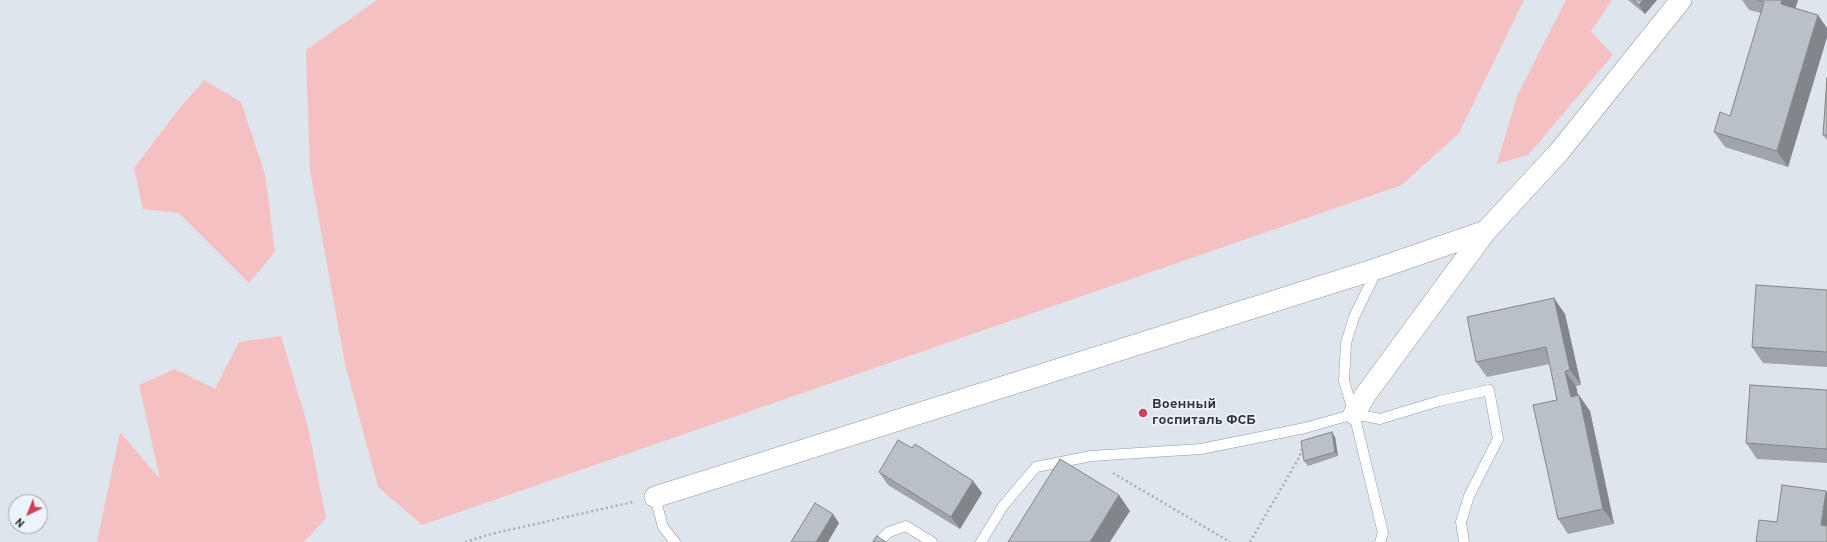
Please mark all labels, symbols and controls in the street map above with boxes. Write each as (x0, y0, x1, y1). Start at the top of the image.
place label: Военный госпиталь ФСБ (1152, 397, 1256, 430)
marker: Военный госпиталь ФСБ (1137, 407, 1149, 419)
north arrow (8, 494, 48, 534)
text: N (13, 514, 28, 530)

